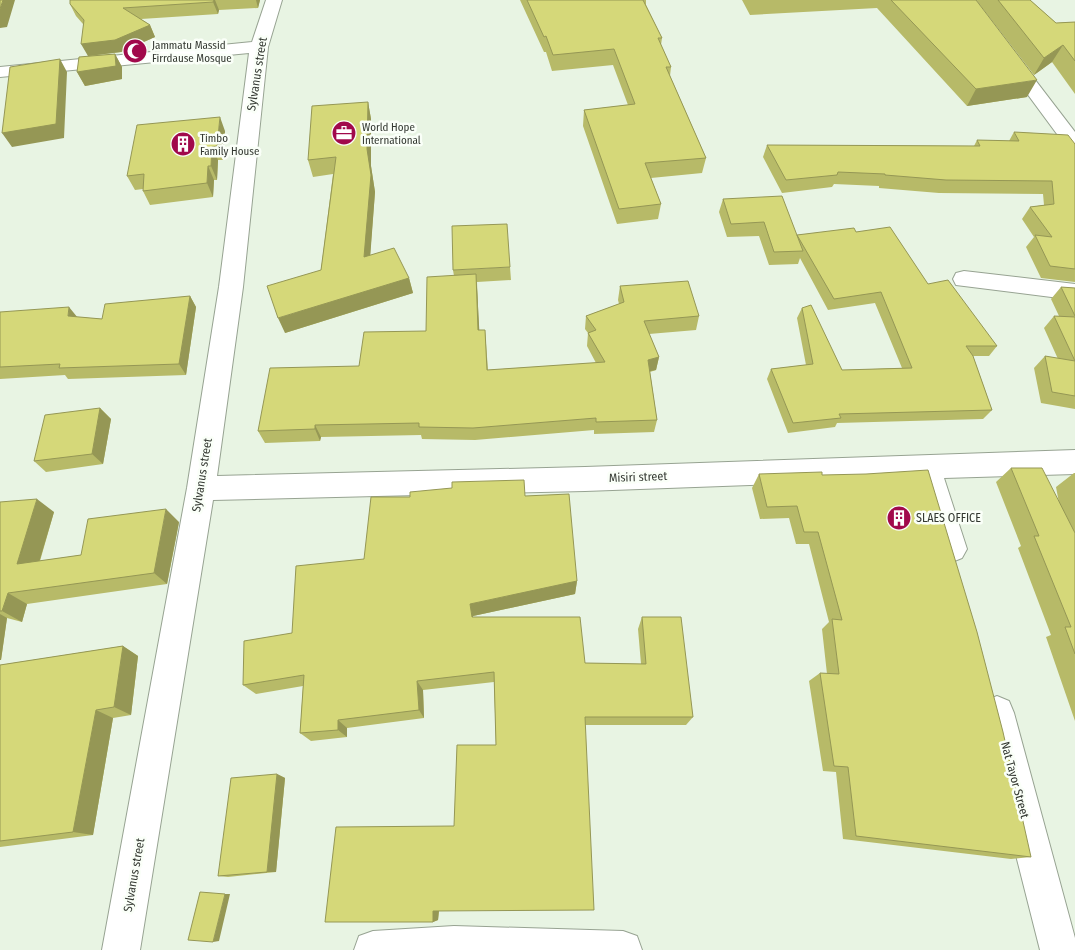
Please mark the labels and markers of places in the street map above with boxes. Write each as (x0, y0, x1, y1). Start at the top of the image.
mosque icon: Jammatu Massid Firrdause Mosque (122, 38, 148, 64)
place label: Jammatu Massid Firrdause Mosque (152, 39, 232, 65)
office icon: World Hope International (331, 120, 357, 146)
place label: World Hope International (362, 121, 421, 147)
building icon: Timbo Family House (170, 131, 196, 157)
place label: Timbo Family House (200, 132, 259, 158)
building icon: SLAES OFFICE (886, 505, 912, 531)
place label: SLAES OFFICE (916, 511, 981, 525)

